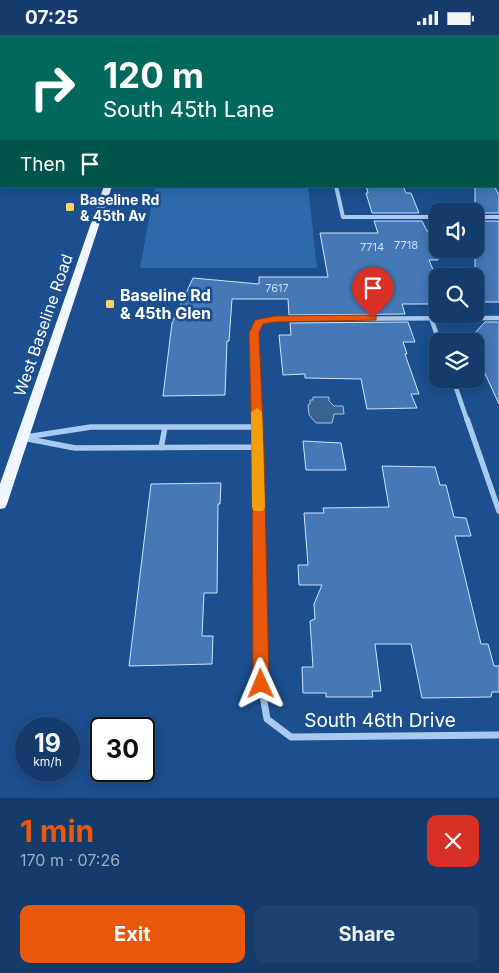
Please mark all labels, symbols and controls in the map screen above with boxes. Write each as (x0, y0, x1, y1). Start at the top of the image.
text: 07:25 (25, 6, 78, 29)
text: 120 m (103, 54, 204, 96)
icon: right (20, 55, 85, 120)
text: South 45th Lane (103, 96, 274, 122)
icon: arrive (76, 150, 104, 178)
text: Then (20, 153, 66, 176)
place label: Baseline Rd & 45th Av (80, 191, 159, 224)
marker: Baseline Rd & 45th Av (64, 201, 76, 213)
map controls (429, 203, 484, 388)
button: sound (429, 203, 484, 258)
house number: 7718 (394, 238, 418, 252)
house number: 7714 (360, 240, 384, 254)
street label: West Baseline Road (9, 251, 77, 399)
pin (352, 267, 394, 318)
button: search (429, 268, 484, 323)
icon: arrive (359, 274, 387, 302)
house number: 7617 (265, 281, 289, 295)
place label: Baseline Rd & 45th Glen (120, 285, 211, 323)
marker: Baseline Rd & 45th Glen (104, 298, 116, 310)
button: layers (429, 333, 484, 388)
position arrow (234, 657, 286, 709)
street label: South 46th Drive (304, 709, 456, 732)
speed limit sign: 30 (90, 717, 155, 782)
text: 19 (34, 728, 61, 758)
text: km/h (33, 754, 62, 769)
text: 1 min (20, 813, 94, 849)
button: close (427, 815, 479, 867)
text: 170 m · 07:26 (20, 850, 120, 870)
button: Exit (20, 905, 245, 963)
button: Share (255, 905, 479, 963)

